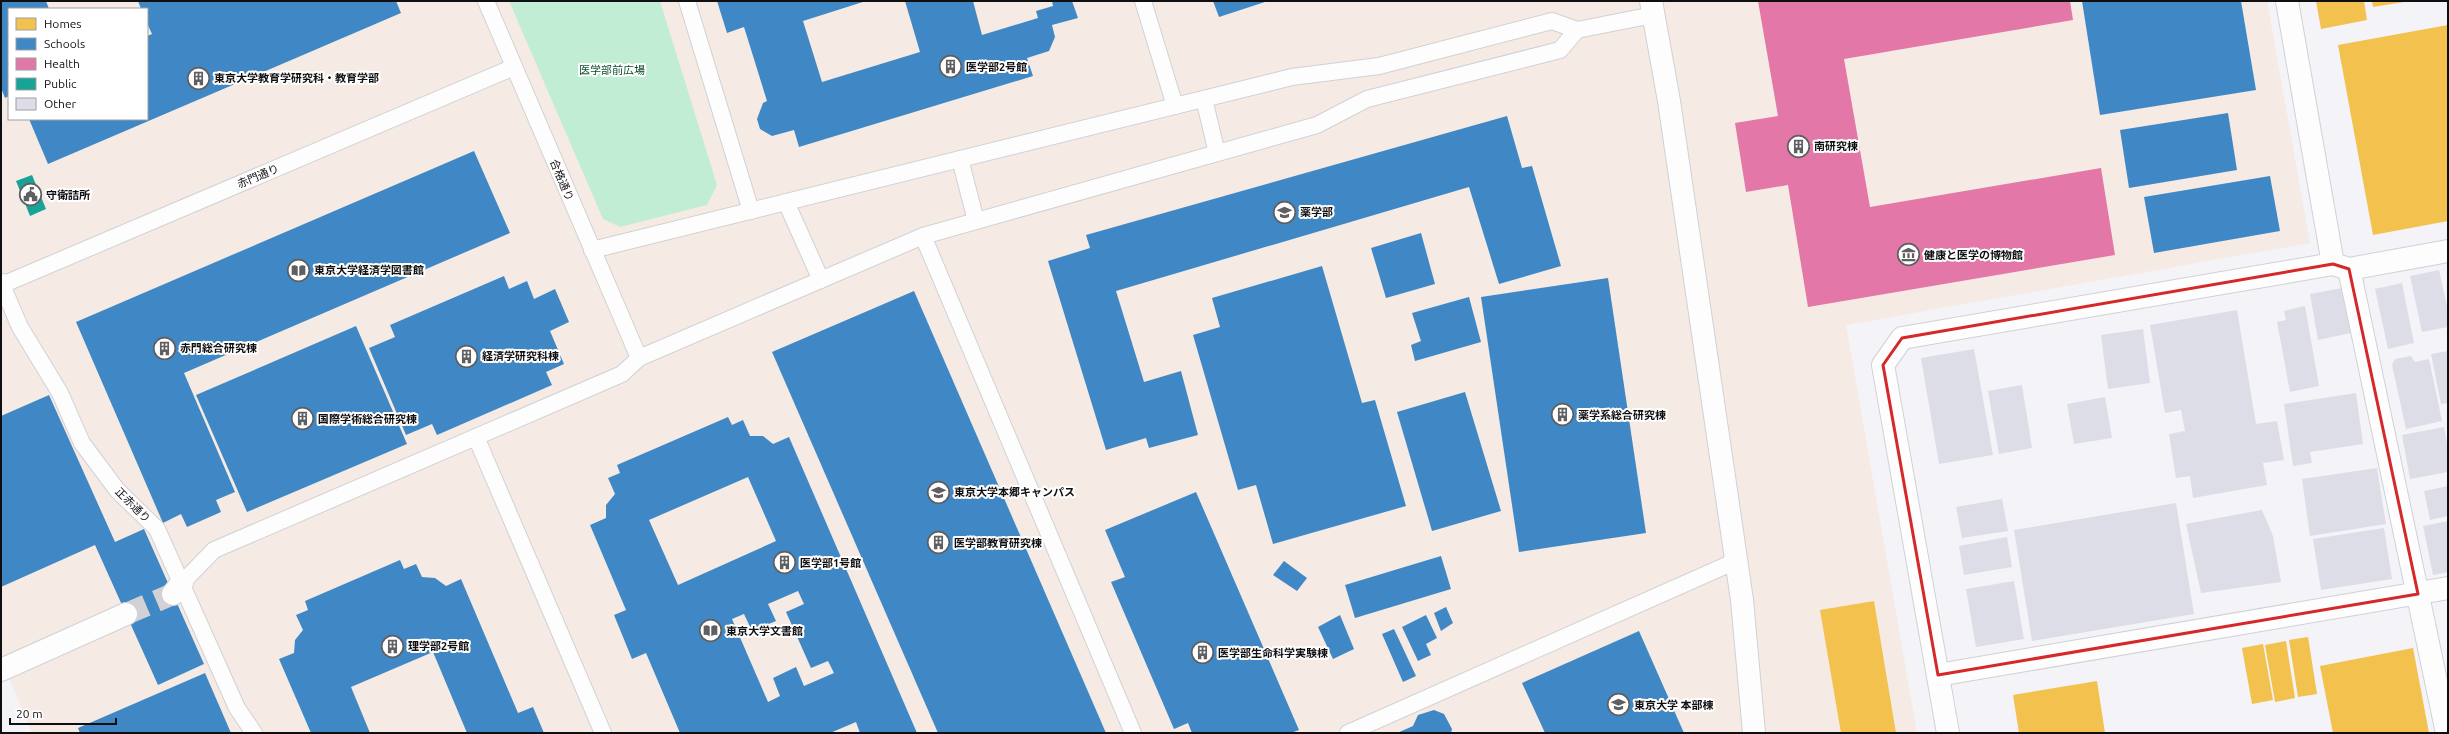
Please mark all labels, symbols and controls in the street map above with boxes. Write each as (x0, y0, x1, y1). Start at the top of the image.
legend (8, 8, 148, 120)
text: Homes (44, 17, 82, 30)
text: Schools (44, 37, 85, 50)
building icon: 医学部2号館 (937, 54, 963, 80)
text: Health (44, 57, 80, 70)
place label: 医学部2号館 (966, 61, 1027, 73)
park label: 医学部前広場 (579, 64, 645, 76)
building icon: 東京大学教育学研究科・教育学部 (186, 65, 212, 91)
place label: 東京大学教育学研究科・教育学部 (214, 72, 379, 84)
text: Public (44, 77, 77, 90)
text: Other (44, 97, 77, 110)
building icon: 南研究棟 (1786, 133, 1812, 159)
place label: 南研究棟 (1814, 140, 1858, 152)
street label: 合格通り (548, 157, 576, 203)
street label: 赤門通り (235, 162, 281, 190)
public building icon: 守衛詰所 (18, 182, 44, 208)
place label: 守衛詰所 (46, 189, 90, 201)
school or university icon: 薬学部 (1271, 199, 1297, 225)
place label: 薬学部 (1300, 206, 1333, 218)
museum icon: 健康と医学の博物館 (1895, 242, 1921, 268)
place label: 健康と医学の博物館 (1923, 249, 2023, 261)
library icon: 東京大学経済学図書館 (286, 257, 312, 283)
place label: 東京大学経済学図書館 (314, 264, 424, 276)
building icon: 赤門総合研究棟 (152, 335, 178, 361)
place label: 赤門総合研究棟 (180, 342, 257, 354)
building icon: 経済学研究科棟 (454, 343, 480, 369)
place label: 経済学研究科棟 (482, 350, 559, 362)
building icon: 薬学系総合研究棟 (1550, 402, 1576, 428)
building icon: 国際学術総合研究棟 (289, 406, 315, 432)
place label: 薬学系総合研究棟 (1578, 409, 1666, 421)
place label: 国際学術総合研究棟 (318, 413, 417, 425)
school or university icon: 東京大学本郷キャンパス (925, 479, 951, 505)
street label: 正赤通り (113, 485, 153, 525)
place label: 東京大学本郷キャンパス (954, 486, 1075, 498)
building icon: 医学部教育研究棟 (926, 530, 952, 556)
place label: 医学部教育研究棟 (954, 537, 1042, 549)
building icon: 医学部1号館 (772, 550, 798, 576)
place label: 医学部1号館 (800, 557, 861, 569)
library icon: 東京大学文書館 (697, 618, 723, 644)
place label: 東京大学文書館 (726, 625, 803, 637)
building icon: 理学部2号館 (379, 633, 405, 659)
place label: 理学部2号館 (408, 640, 469, 652)
building icon: 医学部生命科学実験棟 (1190, 640, 1216, 666)
place label: 医学部生命科学実験棟 (1218, 647, 1328, 659)
school or university icon: 東京大学 本部棟 (1605, 692, 1631, 718)
place label: 東京大学 本部棟 (1634, 699, 1714, 711)
scale bar (10, 700, 116, 726)
text: 20 m (16, 707, 43, 720)

